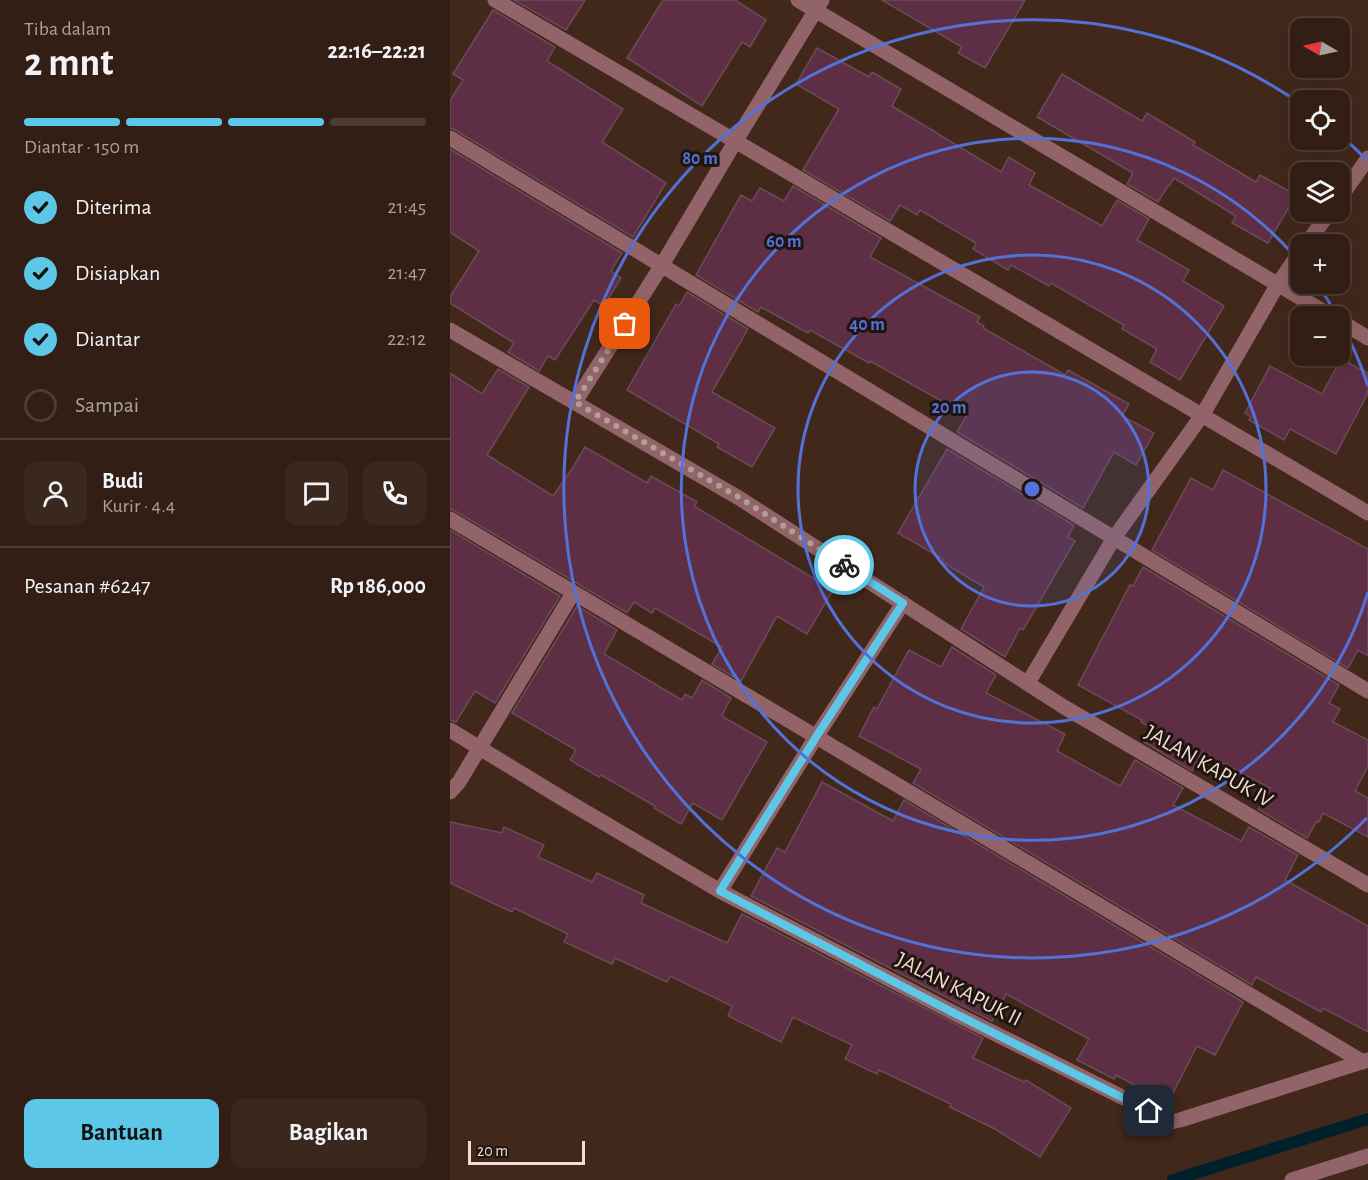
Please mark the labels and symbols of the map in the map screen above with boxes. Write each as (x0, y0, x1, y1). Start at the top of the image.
north arrow (1290, 18, 1350, 78)
text: 80 m (682, 150, 718, 168)
text: 60 m (766, 233, 802, 251)
pin (599, 298, 650, 349)
text: 40 m (849, 316, 885, 334)
text: 20 m (931, 399, 967, 417)
centre of rings (1022, 479, 1042, 499)
courier (814, 535, 874, 595)
street label: JALAN KAPUK IV (1141, 721, 1277, 812)
street label: JALAN KAPUK II (893, 948, 1025, 1030)
pin (1123, 1085, 1174, 1136)
scale bar (468, 1138, 585, 1166)

